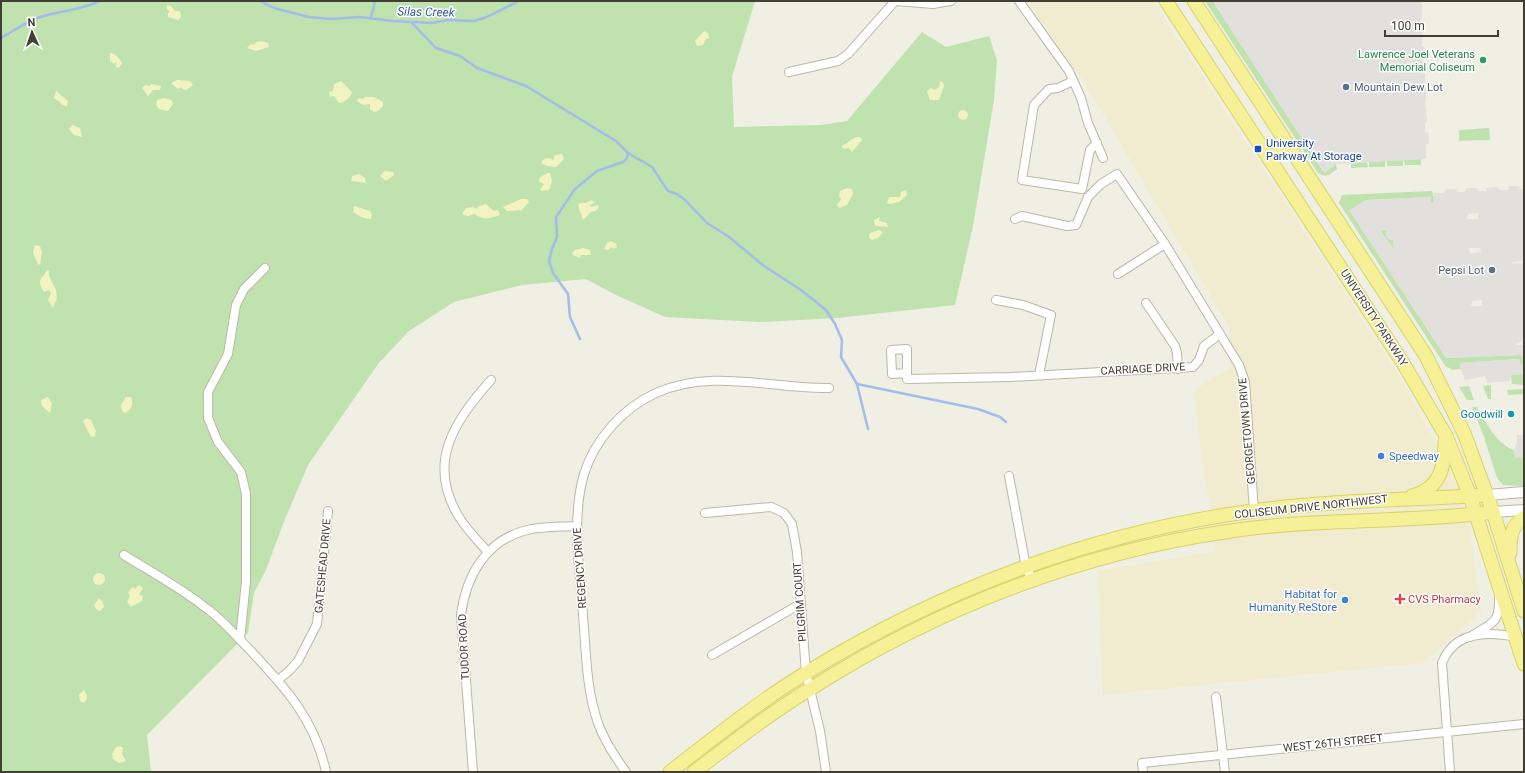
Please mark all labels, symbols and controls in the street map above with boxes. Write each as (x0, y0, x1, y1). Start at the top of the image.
water label: Silas Creek (397, 4, 456, 20)
north arrow (12, 12, 52, 52)
scale bar (1385, 12, 1498, 38)
text: N (27, 16, 36, 29)
text: 100 m (1391, 19, 1425, 33)
place label: Lawrence Joel Veterans Memorial Coliseum (1358, 48, 1475, 74)
marker: Lawrence Joel Veterans Memorial Coliseum (1478, 55, 1488, 65)
place label: Mountain Dew Lot (1354, 81, 1443, 94)
marker: Mountain Dew Lot (1341, 82, 1351, 92)
place label: University Parkway At Storage (1266, 137, 1362, 163)
marker: University Parkway At Storage (1253, 144, 1263, 154)
place label: Pepsi Lot (1438, 264, 1484, 277)
marker: Pepsi Lot (1487, 265, 1497, 275)
street label: UNIVERSITY PARKWAY (1338, 267, 1410, 369)
street label: CARRIAGE DRIVE (1100, 360, 1186, 378)
street label: GEORGETOWN DRIVE (1236, 377, 1258, 485)
place label: Goodwill (1460, 408, 1503, 421)
marker: Goodwill (1506, 409, 1516, 419)
place label: Speedway (1389, 450, 1440, 463)
marker: Speedway (1376, 451, 1386, 461)
street label: COLISEUM DRIVE NORTHWEST (1234, 492, 1389, 522)
street label: GATESHEAD DRIVE (312, 518, 334, 614)
street label: REGENCY DRIVE (571, 527, 589, 609)
street label: PILGRIM COURT (791, 561, 809, 642)
place label: Habitat for Humanity ReStore (1249, 588, 1337, 614)
place label: CVS Pharmacy (1408, 593, 1482, 606)
marker: CVS Pharmacy (1395, 594, 1405, 604)
marker: Habitat for Humanity ReStore (1340, 595, 1350, 605)
street label: TUDOR ROAD (456, 613, 472, 681)
street label: WEST 26TH STREET (1283, 731, 1384, 755)

